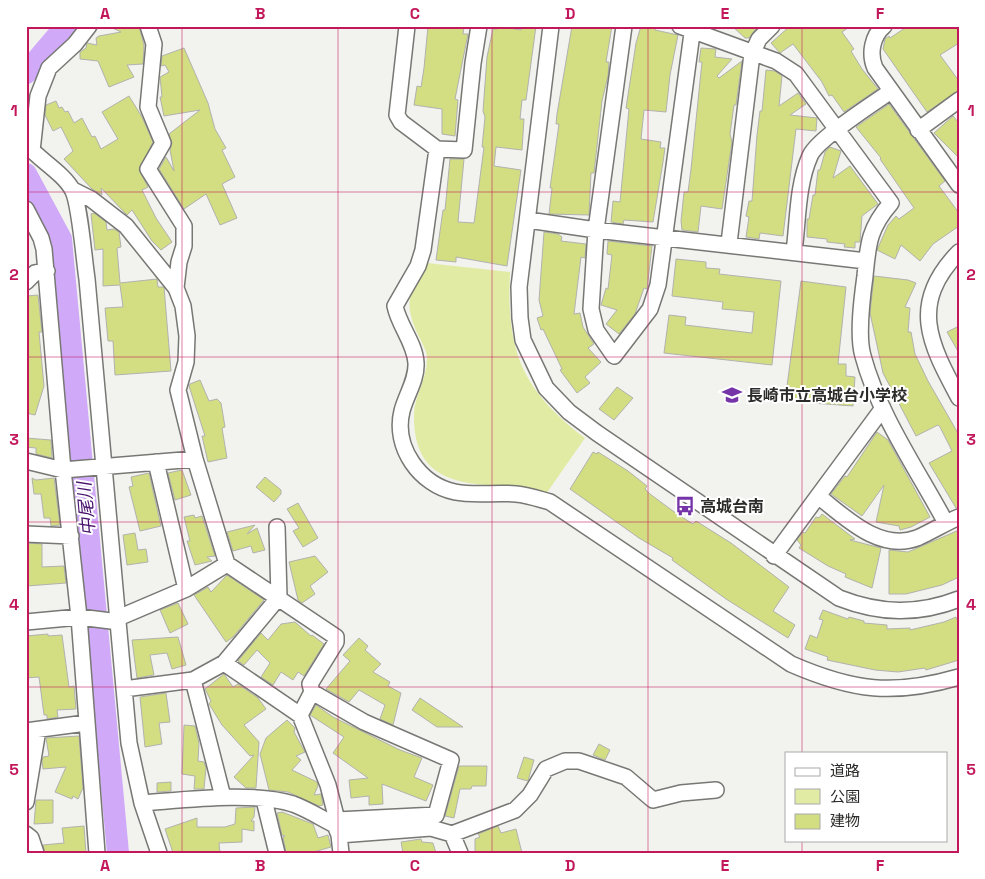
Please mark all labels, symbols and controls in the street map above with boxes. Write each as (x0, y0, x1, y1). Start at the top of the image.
text: A (100, 3, 110, 24)
text: B (255, 3, 265, 24)
text: C (410, 3, 420, 24)
text: D (565, 3, 575, 24)
text: E (721, 3, 730, 24)
text: F (876, 3, 885, 24)
text: 1 (10, 100, 18, 121)
text: 1 (967, 100, 975, 121)
text: 2 (9, 264, 19, 285)
text: 2 (966, 264, 976, 285)
school or university icon: 長崎市立高城台小学校 (721, 384, 743, 406)
place label: 長崎市立高城台小学校 (747, 385, 907, 406)
text: 3 (9, 429, 19, 450)
text: 3 (966, 429, 976, 450)
water label: 中尾川 (72, 479, 100, 537)
bus stop icon: 高城台南 (674, 495, 696, 517)
place label: 高城台南 (700, 496, 764, 517)
text: 4 (9, 594, 19, 615)
text: 4 (966, 594, 976, 615)
legend (785, 752, 948, 842)
text: 5 (9, 759, 19, 780)
text: 5 (966, 759, 976, 780)
text: 道路 (830, 761, 860, 780)
text: 公園 (830, 787, 860, 806)
text: 建物 (830, 811, 860, 830)
text: A (100, 855, 110, 876)
text: B (255, 855, 265, 876)
text: C (410, 855, 420, 876)
text: D (565, 855, 575, 876)
text: E (721, 855, 730, 876)
text: F (876, 855, 885, 876)

